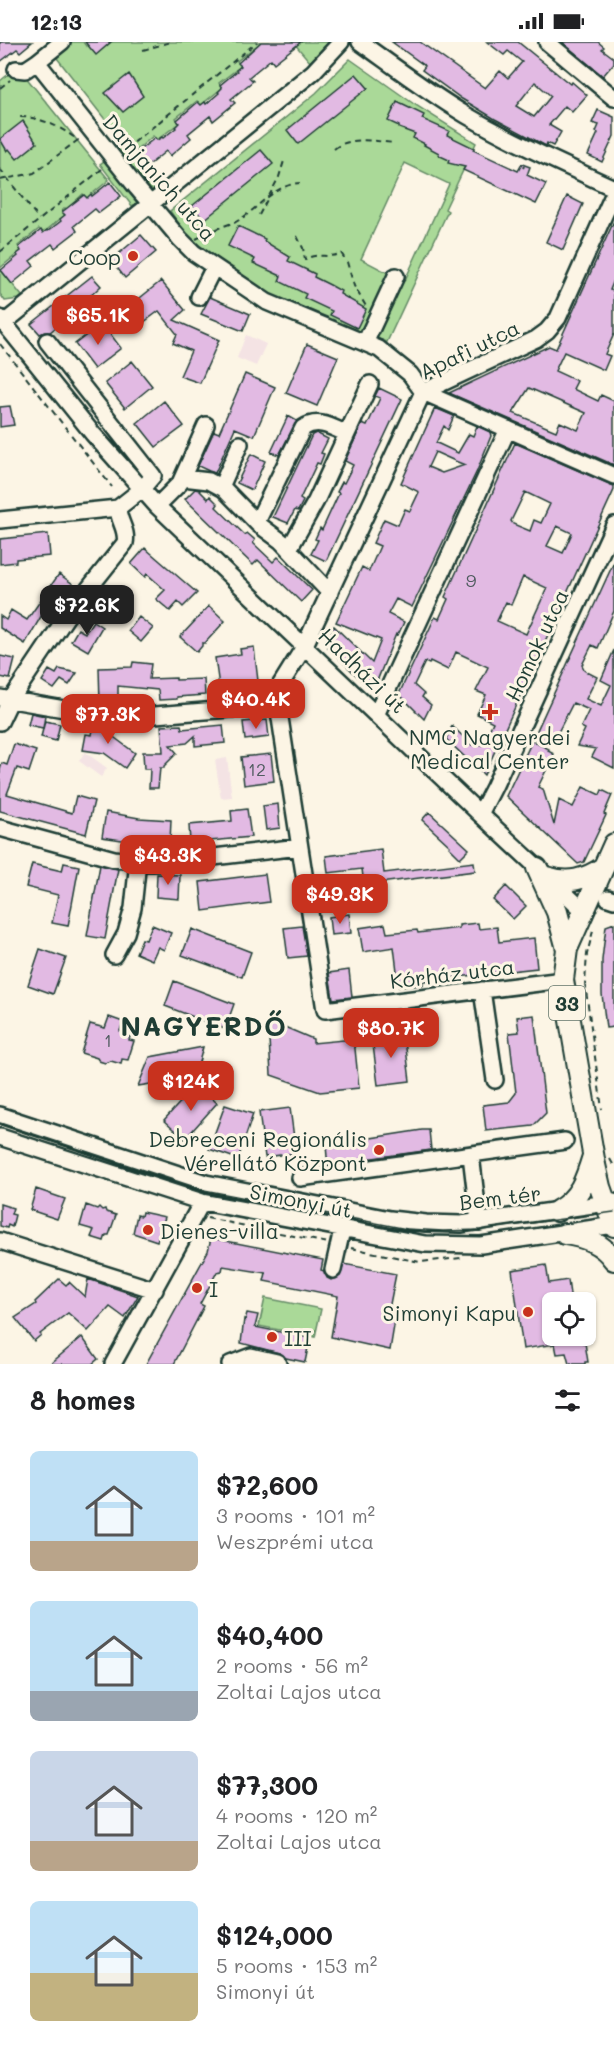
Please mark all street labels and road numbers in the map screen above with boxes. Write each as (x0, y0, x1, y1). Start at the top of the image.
street label: Damjanich utca (97, 108, 223, 246)
street label: Apafi utca (415, 313, 523, 385)
street label: Homok utca (498, 585, 574, 705)
street label: Hadházi út (313, 621, 413, 719)
street label: Kórház utca (388, 952, 516, 994)
road number: 33 (549, 986, 585, 1020)
street label: Simonyi út (247, 1177, 355, 1223)
street label: Bem tér (458, 1179, 542, 1215)

